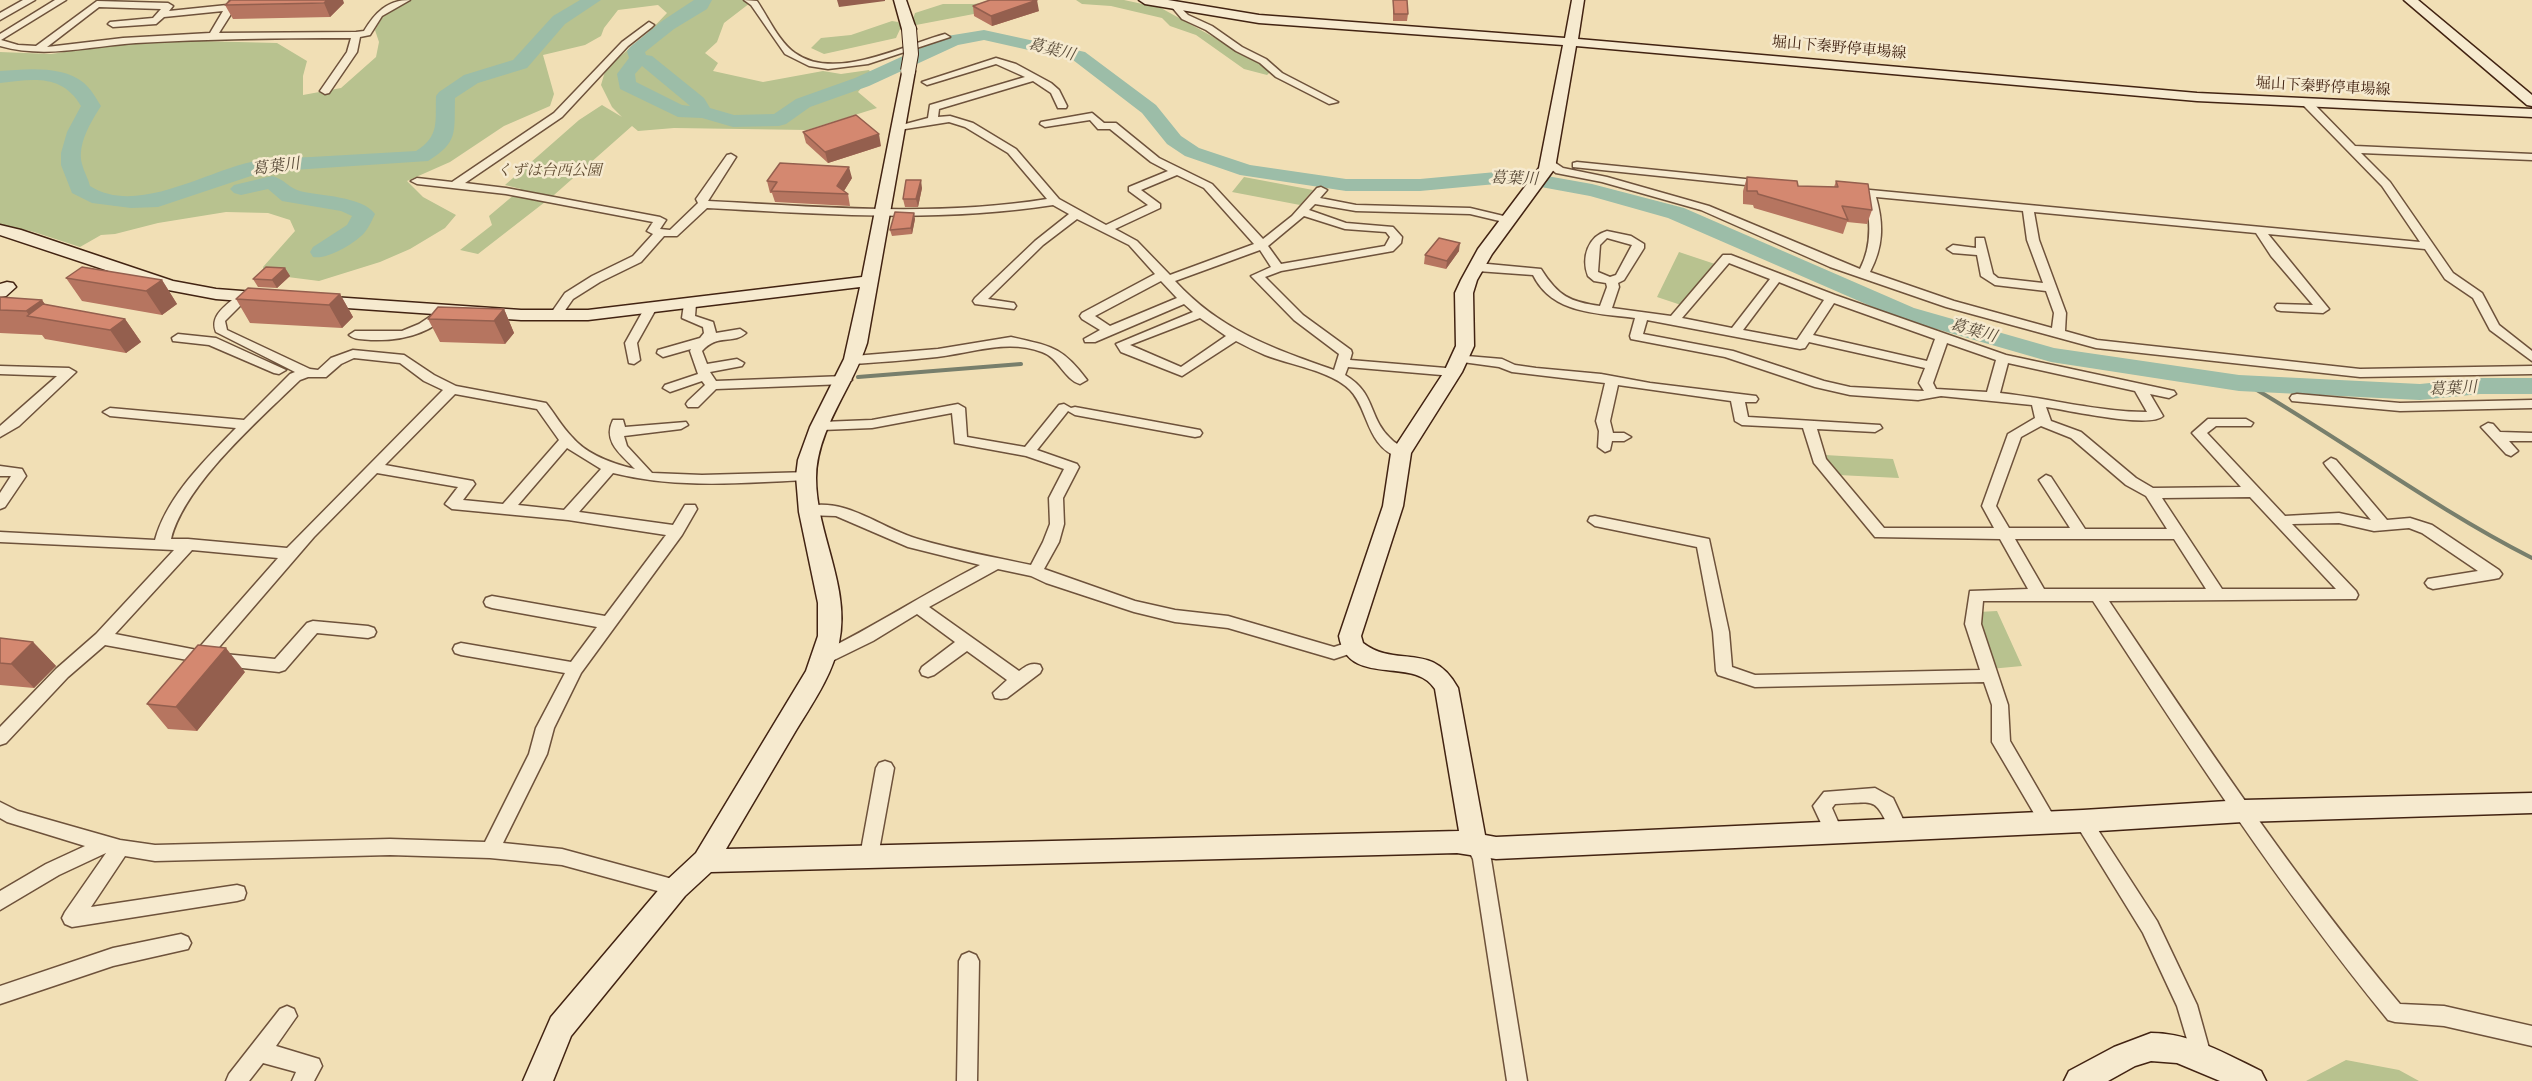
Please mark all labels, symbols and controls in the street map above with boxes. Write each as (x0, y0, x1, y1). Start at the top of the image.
street label: 堀山下秦野停車場線 (1771, 34, 1907, 64)
water label: 葛葉川 (1025, 36, 1077, 66)
street label: 堀山下秦野停車場線 (2255, 75, 2391, 101)
water label: 葛葉川 (251, 156, 301, 180)
park label: くずは台西公園 (497, 163, 601, 181)
water label: 葛葉川 (1490, 170, 1538, 190)
water label: 葛葉川 (1947, 316, 1999, 348)
water label: 葛葉川 (2429, 379, 2477, 401)

